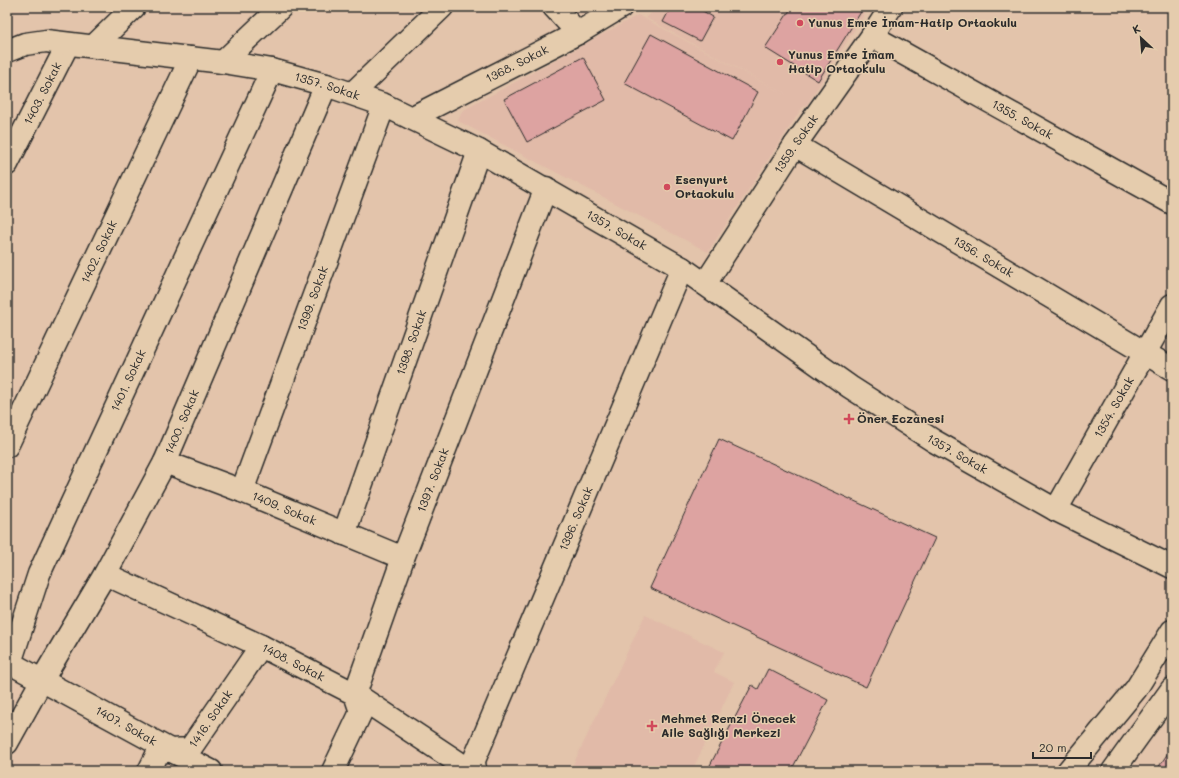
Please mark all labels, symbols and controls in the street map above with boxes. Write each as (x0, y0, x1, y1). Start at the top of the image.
place label: Yunus Emre İmam-Hatip Ortaokulu (808, 14, 1017, 30)
marker: Yunus Emre İmam-Hatip Ortaokulu (795, 18, 805, 28)
north arrow (1121, 18, 1161, 58)
text: K (1130, 20, 1143, 37)
street label: 1368. Sokak (482, 40, 551, 86)
place label: Yunus Emre İmam Hatip Ortaokulu (788, 46, 894, 76)
marker: Yunus Emre İmam Hatip Ortaokulu (775, 57, 785, 67)
street label: 1403. Sokak (19, 59, 65, 127)
street label: 1357. Sokak (293, 68, 362, 103)
street label: 1355. Sokak (989, 95, 1056, 142)
street label: 1359. Sokak (770, 111, 821, 176)
place label: Esenyurt Ortaokulu (675, 171, 735, 201)
marker: Esenyurt Ortaokulu (662, 182, 672, 192)
street label: 1357. Sokak (584, 206, 650, 253)
street label: 1402. Sokak (76, 217, 120, 285)
street label: 1356. Sokak (950, 232, 1017, 280)
street label: 1399. Sokak (293, 264, 331, 333)
street label: 1398. Sokak (392, 307, 429, 377)
street label: 1401. Sokak (106, 346, 149, 414)
street label: 1354. Sokak (1090, 373, 1137, 440)
street label: 1400. Sokak (160, 387, 202, 456)
place label: Öner Eczanesi (857, 410, 945, 426)
marker: Öner Eczanesi (844, 414, 854, 424)
street label: 1357. Sokak (924, 430, 991, 477)
street label: 1397. Sokak (412, 445, 452, 514)
street label: 1396. Sokak (555, 484, 596, 553)
street label: 1409. Sokak (250, 487, 319, 528)
street label: 1408. Sokak (259, 639, 328, 684)
street label: 1416. Sokak (184, 686, 235, 750)
street label: 1407. Sokak (93, 702, 160, 749)
place label: Mehmet Remzi Önecek Aile Sağlığı Merkezi (661, 710, 796, 740)
marker: Mehmet Remzi Önecek Aile Sağlığı Merkezi (646, 720, 658, 732)
scale bar (1033, 734, 1091, 760)
text: 20 m (1039, 739, 1067, 755)

